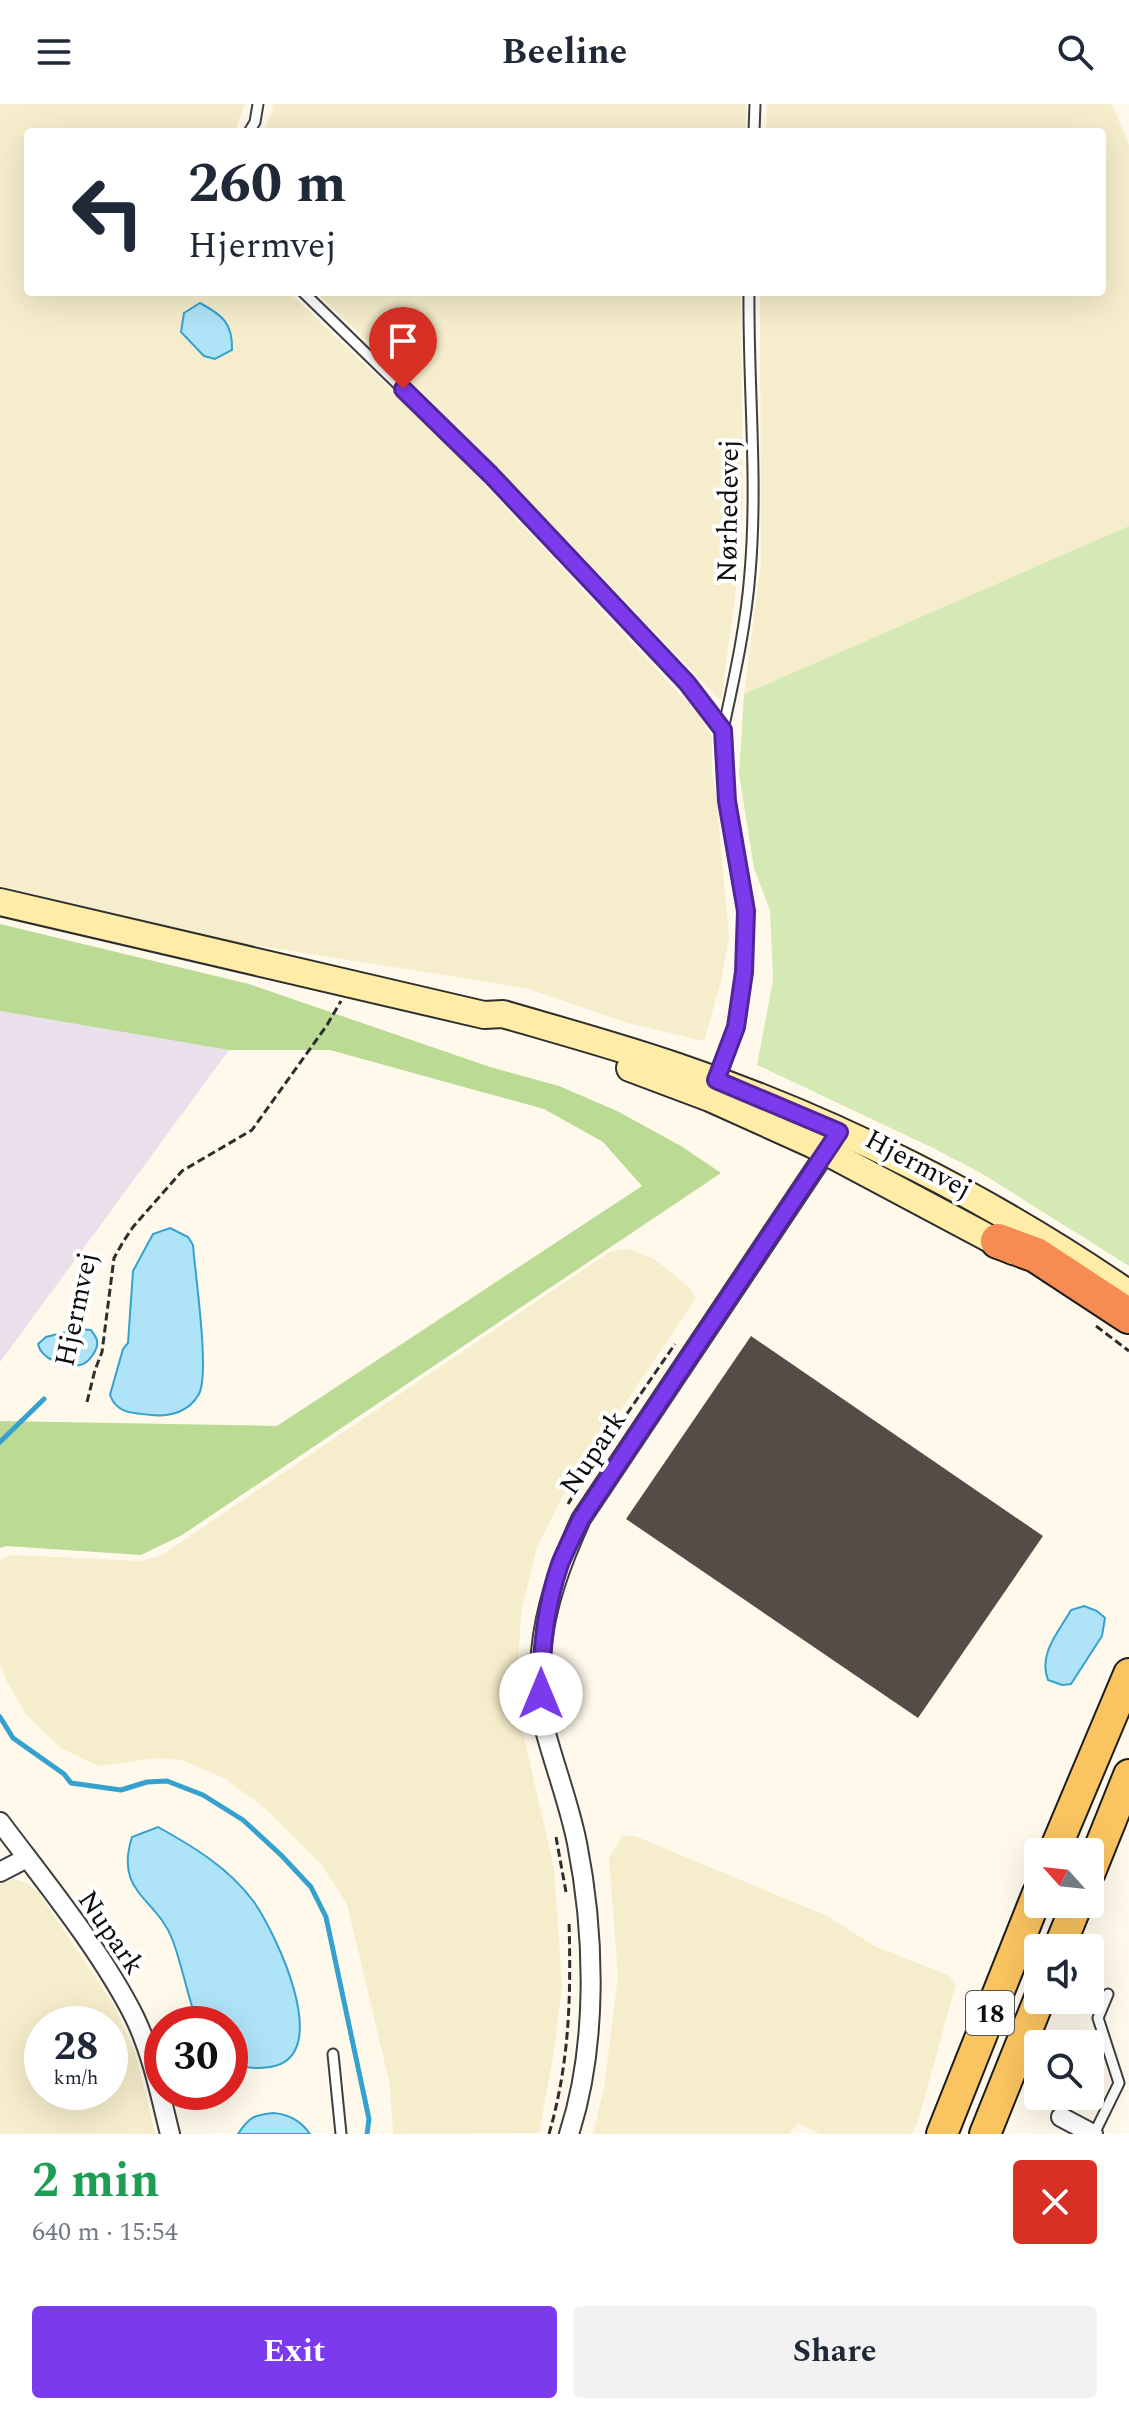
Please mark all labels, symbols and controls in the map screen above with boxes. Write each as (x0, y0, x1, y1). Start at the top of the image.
text: Beeline (502, 25, 627, 80)
icon: menu (32, 30, 76, 74)
icon: search (1053, 30, 1097, 74)
text: 260 m (188, 142, 347, 227)
icon: left (56, 160, 160, 264)
text: Hjermvej (188, 219, 337, 274)
pin (369, 307, 437, 389)
icon: arrive (381, 319, 425, 363)
street label: Nørhedevej (706, 439, 751, 583)
street label: Hjermvej (857, 1118, 979, 1210)
street label: Hjermvej (43, 1248, 110, 1370)
street label: Nupark (549, 1402, 637, 1504)
position arrow (499, 1652, 583, 1736)
north arrow (1024, 1838, 1104, 1918)
map controls (1024, 1838, 1104, 2110)
street label: Nupark (67, 1882, 155, 1984)
button: sound (1024, 1934, 1104, 2014)
road number: 18 (966, 1991, 1014, 2035)
speed limit sign: 30 (144, 2006, 248, 2110)
text: 28 (54, 2017, 98, 2078)
button: search (1024, 2030, 1104, 2110)
text: km/h (54, 2063, 99, 2093)
text: 2 min (32, 2145, 160, 2218)
button: close (1013, 2160, 1097, 2244)
text: 640 m · 15:54 (32, 2212, 178, 2252)
button: Exit (32, 2306, 557, 2398)
button: Share (573, 2306, 1097, 2398)

